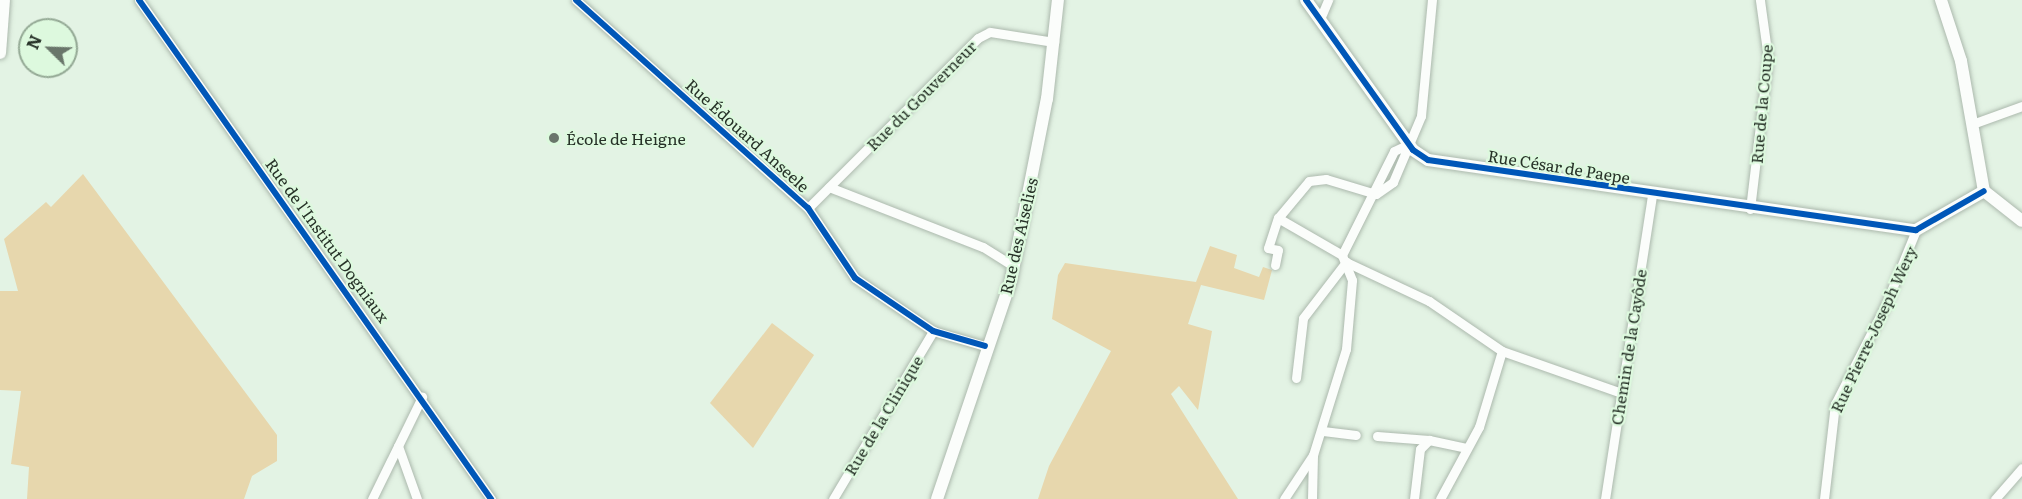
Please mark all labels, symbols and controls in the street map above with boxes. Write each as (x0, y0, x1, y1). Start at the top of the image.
north arrow (18, 18, 78, 78)
text: N (20, 31, 47, 53)
street label: Rue du Gouverneur (862, 36, 980, 154)
street label: Rue de la Coupe (1746, 44, 1776, 164)
street label: Rue Édouard Anseele (682, 74, 814, 196)
place label: École de Heigne (566, 128, 686, 148)
marker: École de Heigne (547, 131, 561, 145)
street label: Rue César de Paepe (1486, 145, 1632, 187)
street label: Rue de l'Institut Dogniaux (262, 154, 394, 326)
street label: Rue des Aiselies (995, 176, 1041, 296)
street label: Rue Pierre-Joseph Wery (1826, 243, 1920, 415)
street label: Chemin de la Cayôde (1606, 268, 1650, 426)
street label: Rue de la Clinique (840, 352, 926, 478)

